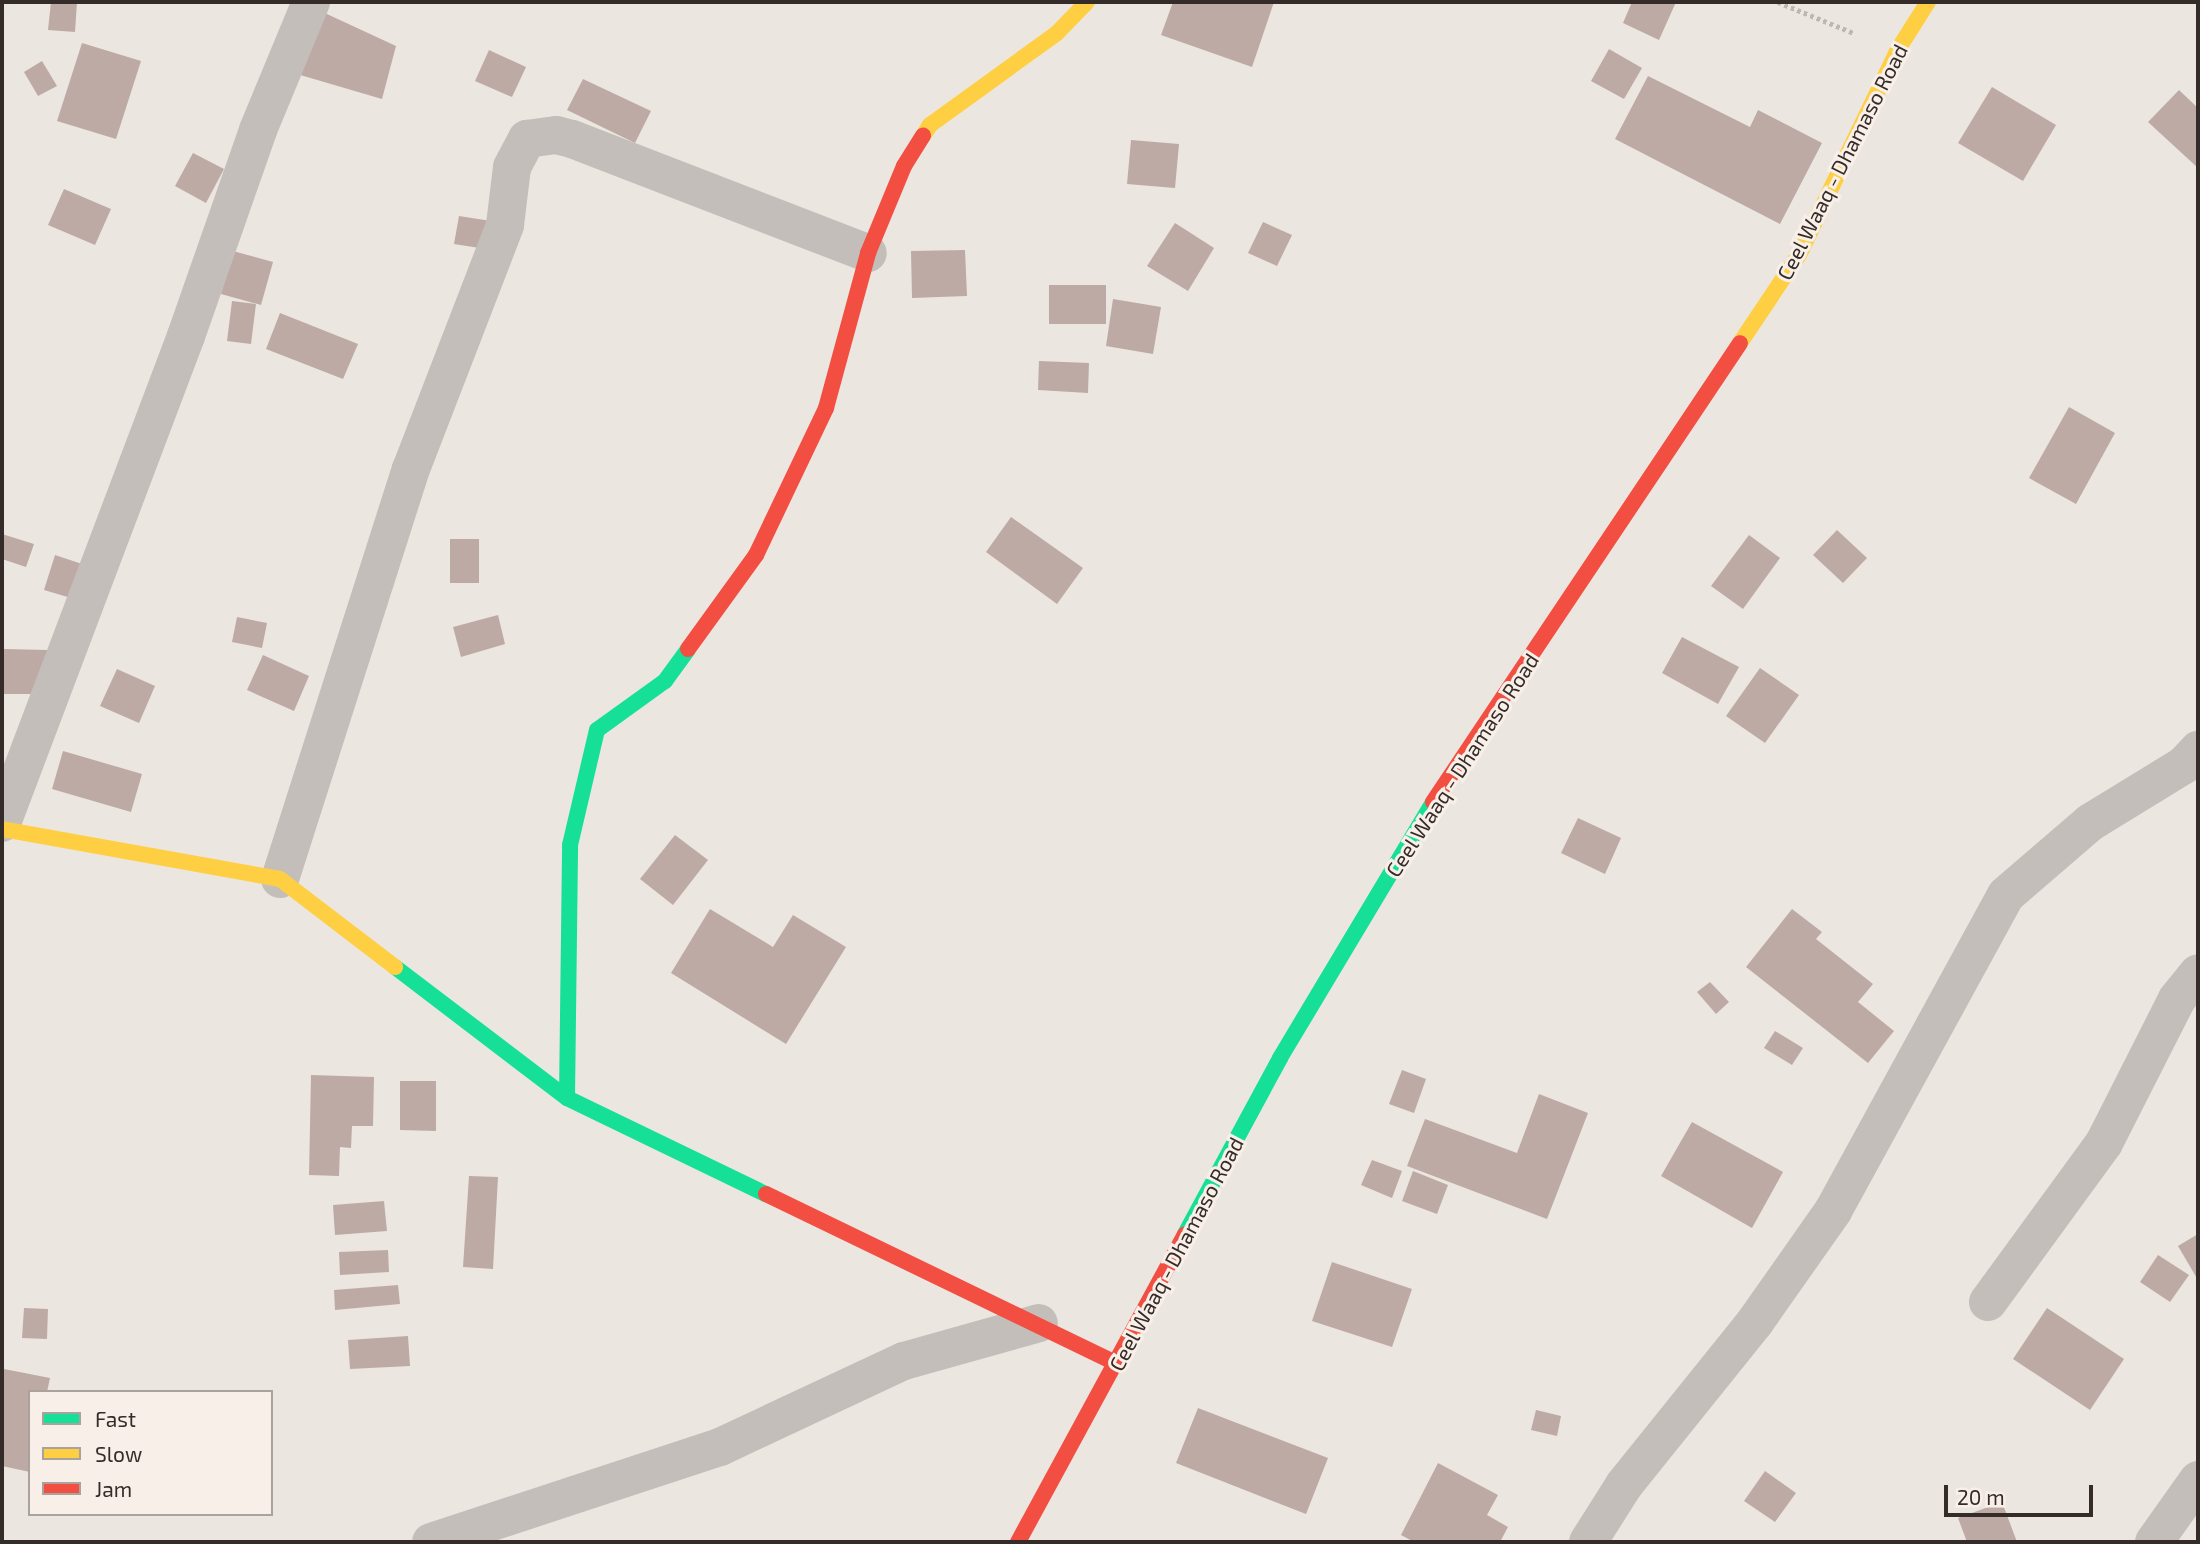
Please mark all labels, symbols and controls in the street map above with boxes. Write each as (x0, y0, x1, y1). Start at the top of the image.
street label: Ceel Waaq - Dhamaso Road (1771, 39, 1913, 285)
street label: Ceel Waaq - Dhamaso Road (1380, 648, 1544, 882)
street label: Ceel Waaq - Dhamaso Road (1103, 1132, 1249, 1376)
legend (28, 1390, 273, 1516)
text: Fast (95, 1406, 136, 1431)
text: Slow (95, 1441, 142, 1466)
scale bar (1948, 1470, 2097, 1514)
text: Jam (95, 1476, 132, 1501)
text: 20 m (1957, 1484, 2005, 1509)

